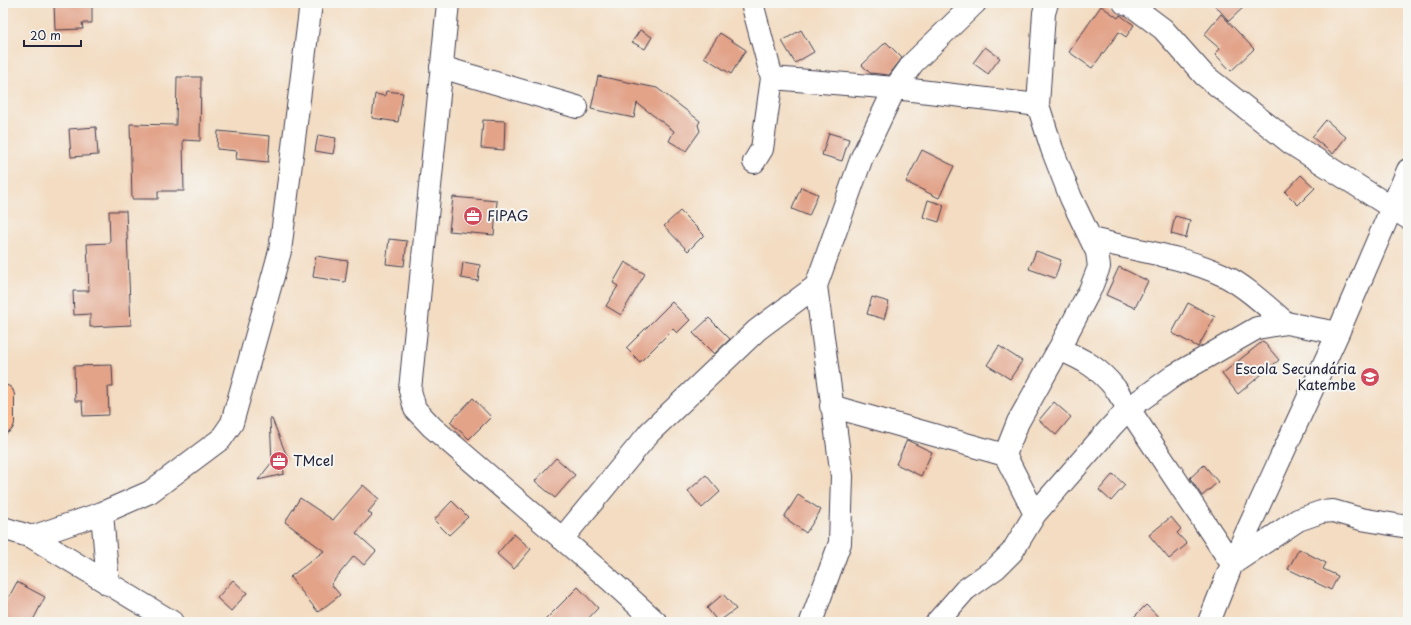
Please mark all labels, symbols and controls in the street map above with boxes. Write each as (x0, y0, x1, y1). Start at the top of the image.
scale bar (24, 22, 81, 48)
text: 20 m (30, 26, 61, 44)
office icon: FIPAG (462, 205, 484, 227)
place label: FIPAG (487, 205, 528, 226)
place label: Escola Secundária Katembe (1235, 358, 1356, 395)
school or university icon: Escola Secundária Katembe (1359, 366, 1381, 388)
office icon: TMcel (268, 450, 290, 472)
place label: TMcel (293, 450, 334, 471)

